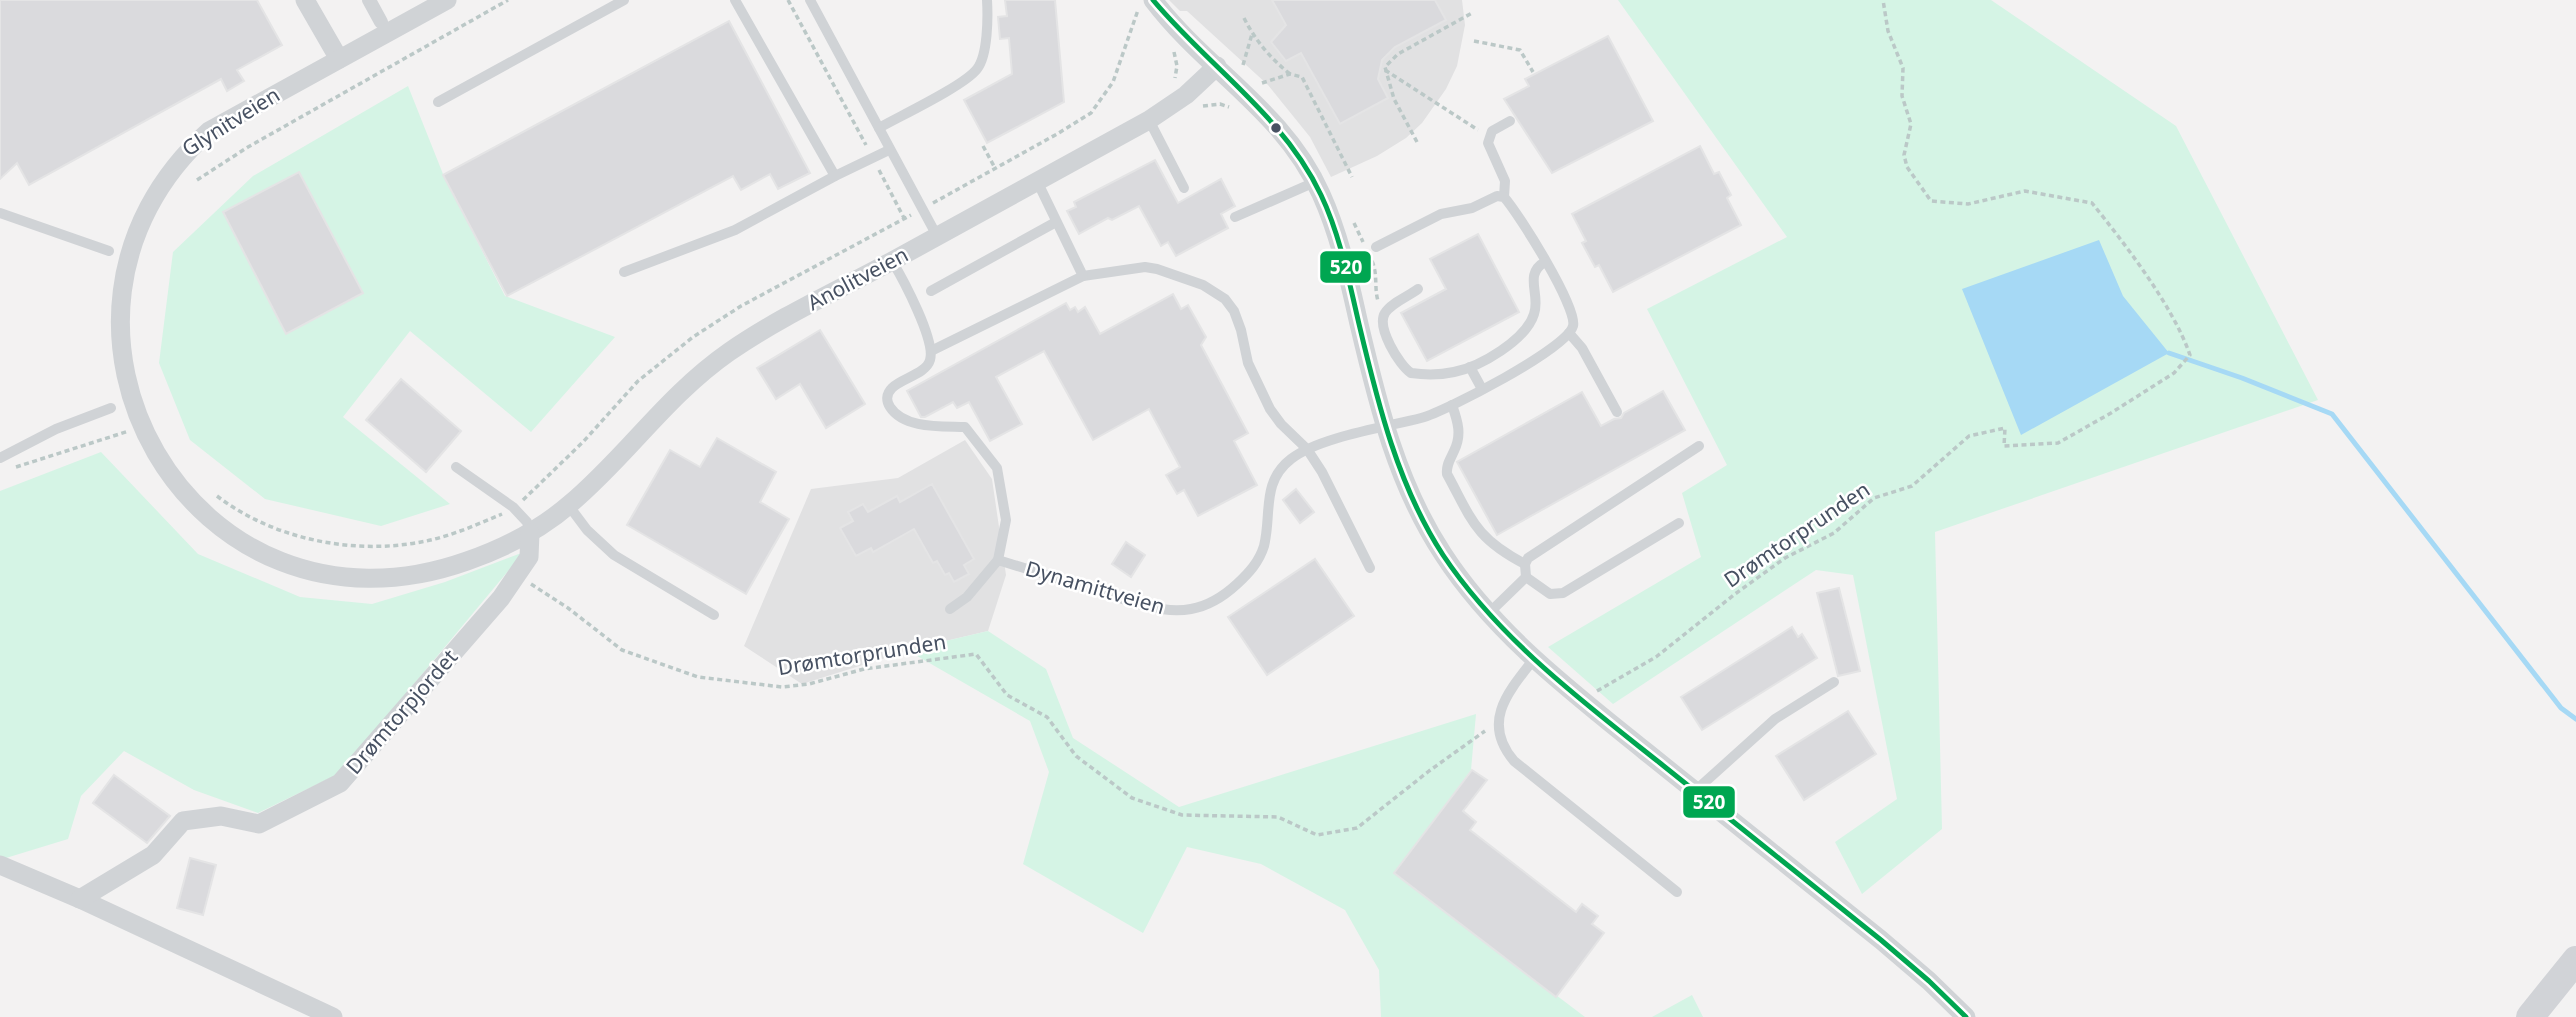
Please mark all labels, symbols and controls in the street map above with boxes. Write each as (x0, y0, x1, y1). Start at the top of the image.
street label: Glynitveien (176, 80, 285, 162)
unlabelled marker (1269, 121, 1283, 135)
street label: Anolitveien (802, 240, 913, 316)
line badge: 520 (1319, 250, 1372, 284)
text: 520 (1330, 254, 1362, 280)
street label: Drømtorprunden (1718, 475, 1875, 593)
street label: Dynamittveien (1022, 554, 1168, 620)
street label: Drømtorprunden (776, 627, 948, 681)
street label: Drømtorpjordet (339, 643, 463, 780)
line badge: 520 (1682, 785, 1736, 819)
text: 520 (1693, 789, 1725, 815)

